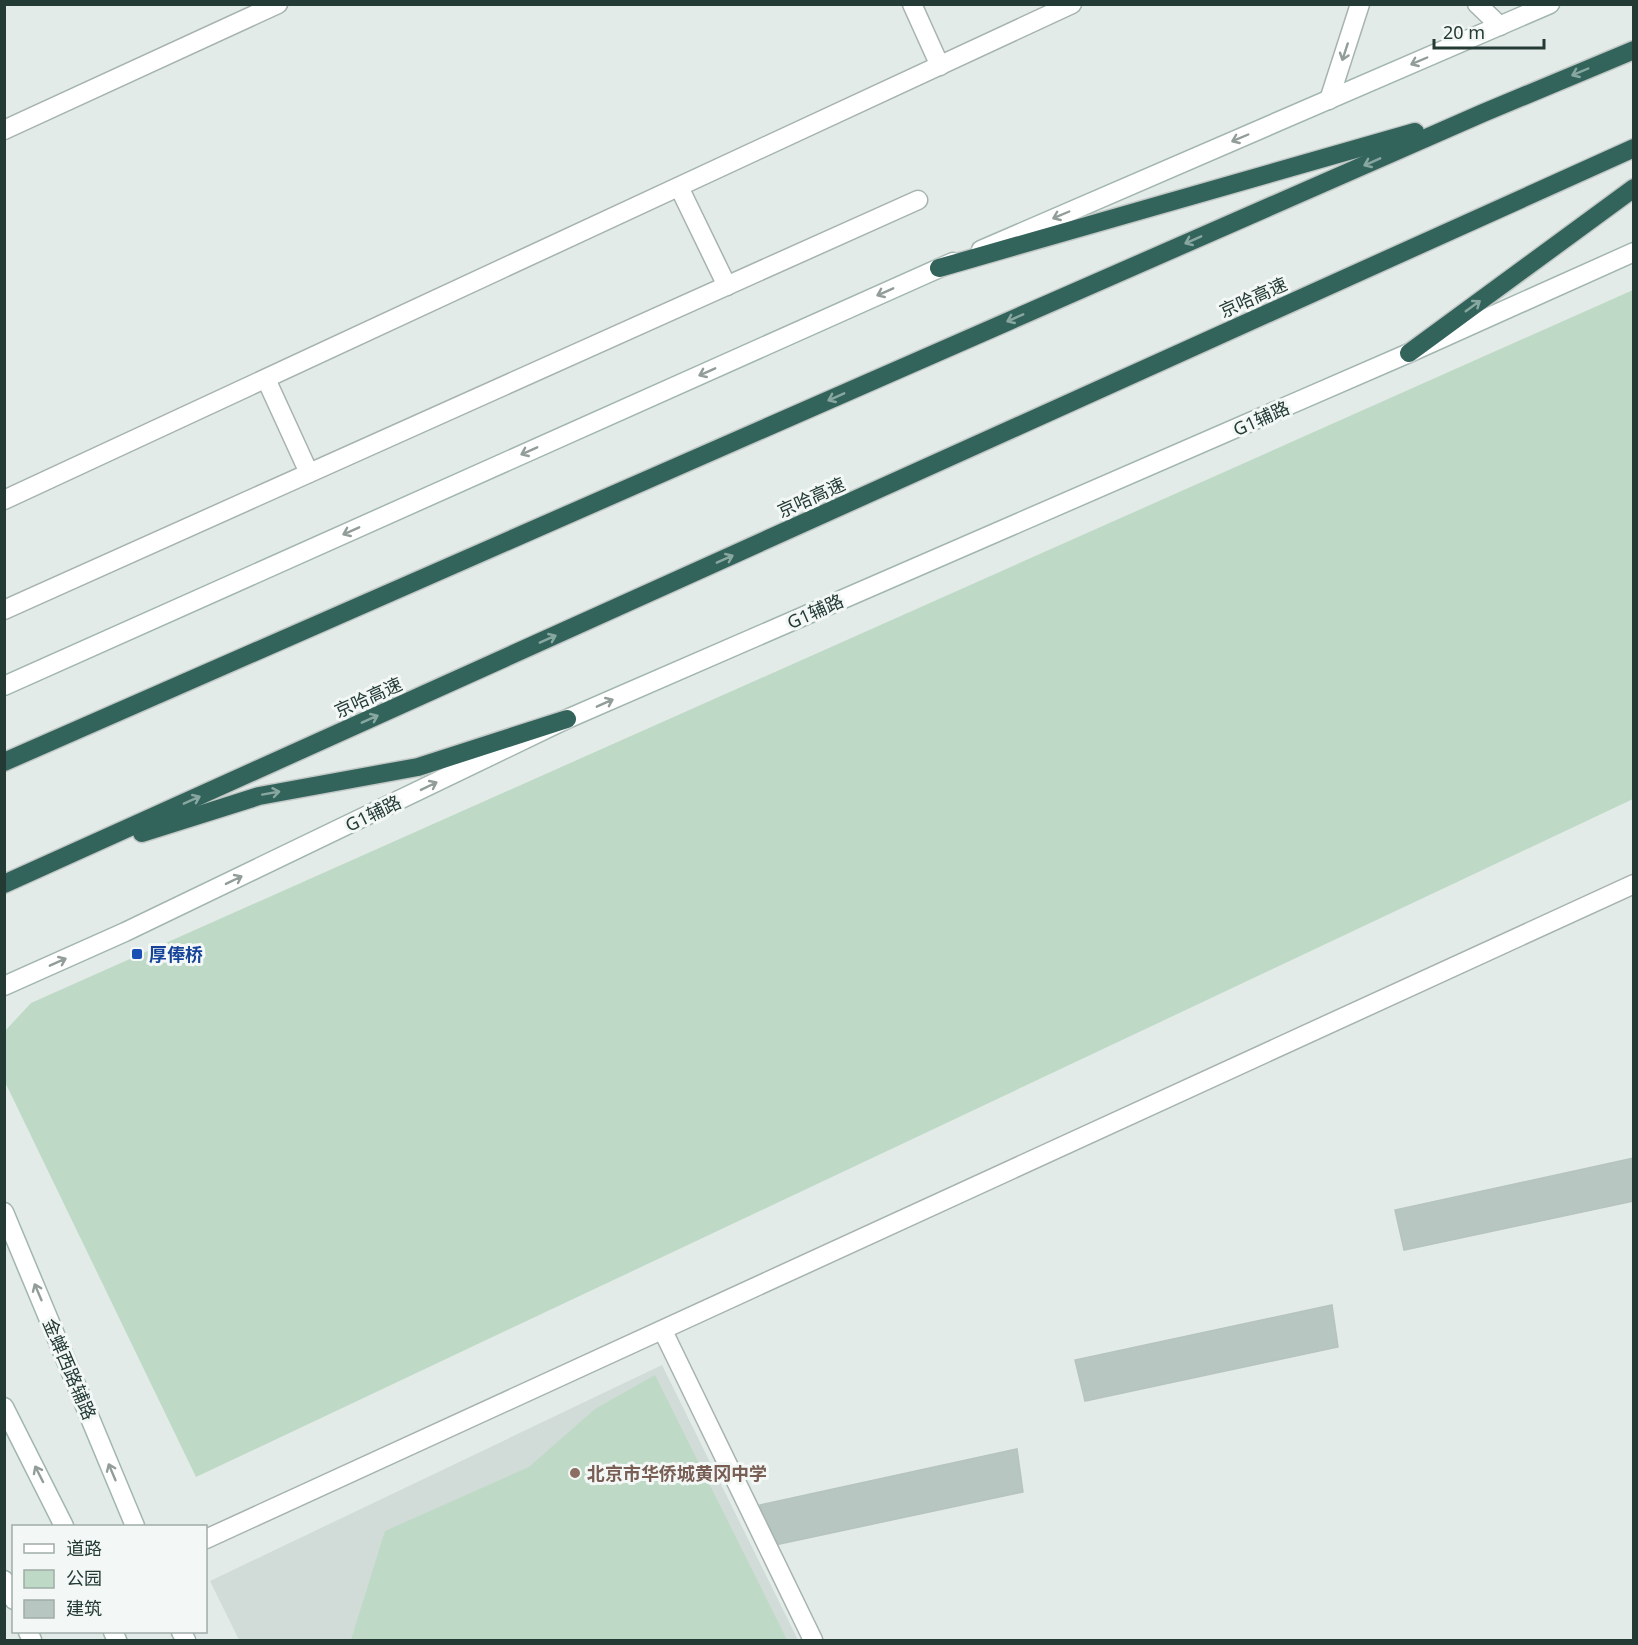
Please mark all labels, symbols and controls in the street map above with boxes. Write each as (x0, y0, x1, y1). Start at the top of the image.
scale bar (1434, 12, 1544, 50)
text: 20 m (1443, 20, 1485, 44)
one-way arrow (1338, 42, 1349, 61)
one-way arrow (1411, 56, 1429, 67)
one-way arrow (1571, 67, 1589, 78)
one-way arrow (1232, 133, 1250, 144)
one-way arrow (1363, 156, 1381, 168)
one-way arrow (1052, 211, 1070, 222)
one-way arrow (1185, 235, 1203, 246)
street label: 京哈高速 (1215, 271, 1291, 323)
one-way arrow (877, 287, 895, 298)
one-way arrow (1465, 300, 1481, 312)
one-way arrow (1006, 313, 1024, 325)
one-way arrow (699, 366, 717, 378)
one-way arrow (827, 392, 845, 403)
street label: G1辅路 (1229, 395, 1293, 441)
one-way arrow (521, 446, 539, 458)
street label: 京哈高速 (773, 471, 849, 523)
one-way arrow (343, 526, 361, 537)
one-way arrow (716, 553, 734, 564)
street label: G1辅路 (783, 588, 847, 634)
one-way arrow (538, 633, 556, 645)
street label: 京哈高速 (330, 671, 406, 723)
one-way arrow (596, 696, 614, 708)
one-way arrow (360, 713, 378, 725)
one-way arrow (420, 779, 438, 791)
one-way arrow (260, 788, 280, 799)
street label: G1辅路 (341, 789, 405, 837)
one-way arrow (183, 793, 201, 805)
one-way arrow (225, 873, 243, 885)
place label: 厚俸桥 (149, 942, 203, 966)
marker: 厚俸桥 (130, 947, 144, 961)
one-way arrow (48, 956, 66, 968)
one-way arrow (32, 1284, 43, 1302)
street label: 金蝉西路辅路 (38, 1315, 102, 1423)
place label: 北京市华侨城黄冈中学 (587, 1461, 767, 1485)
one-way arrow (106, 1464, 117, 1482)
one-way arrow (33, 1465, 44, 1483)
marker: 北京市华侨城黄冈中学 (568, 1466, 582, 1480)
legend (12, 1525, 207, 1633)
text: 道路 (66, 1536, 102, 1560)
text: 公园 (66, 1566, 102, 1590)
text: 建筑 (66, 1596, 102, 1620)

